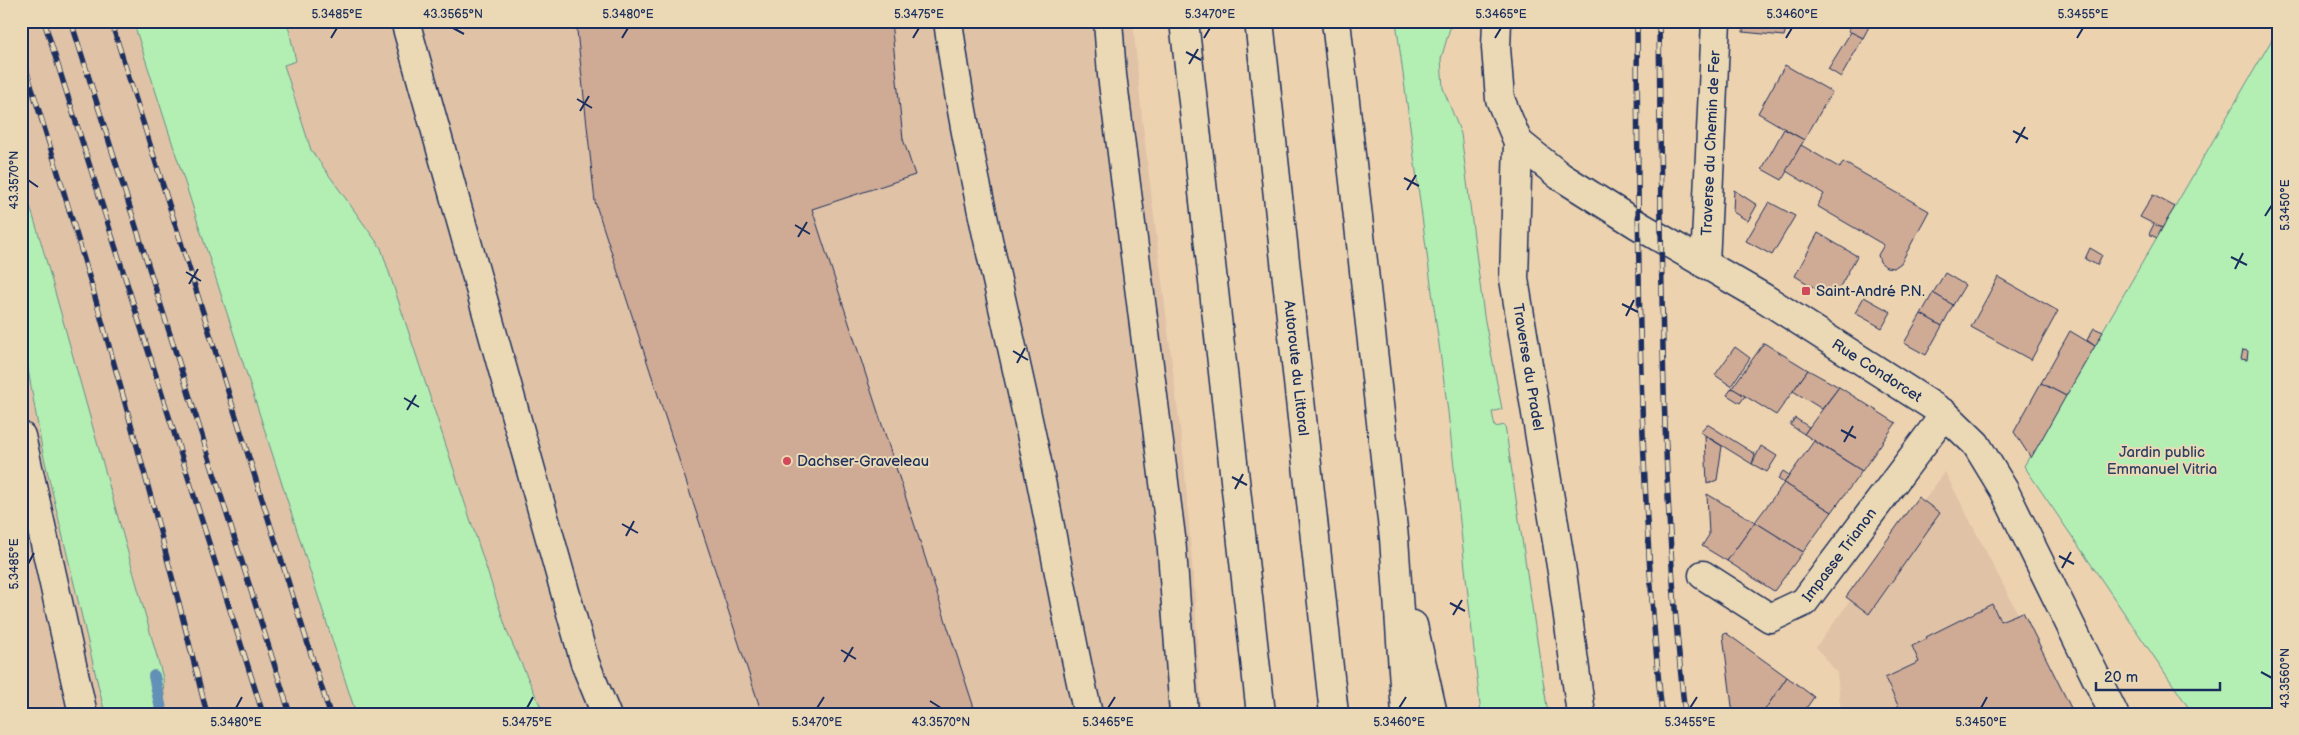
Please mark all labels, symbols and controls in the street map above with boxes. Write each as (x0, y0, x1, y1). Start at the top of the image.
text: 5.3485°E (311, 7, 363, 22)
text: 43.3565°N (423, 7, 483, 22)
text: 5.3480°E (602, 7, 654, 22)
text: 5.3475°E (894, 7, 944, 22)
text: 5.3470°E (1185, 7, 1235, 22)
text: 5.3465°E (1475, 7, 1527, 22)
text: 5.3460°E (1766, 7, 1818, 22)
text: 5.3455°E (2058, 7, 2109, 22)
street label: Traverse du Chemin de Fer (1697, 50, 1725, 236)
text: 43.3570°N (7, 151, 22, 209)
text: 5.3450°E (2278, 179, 2293, 231)
place label: Saint-André P.N. (1816, 282, 1925, 301)
marker: Saint-André P.N. (1800, 285, 1812, 297)
street label: Autoroute du Littoral (1279, 299, 1313, 437)
street label: Traverse du Pradel (1508, 302, 1548, 432)
street label: Rue Condorcet (1828, 335, 1926, 407)
park label: Jardin public Emmanuel Vitria (2107, 443, 2217, 479)
place label: Dachser-Graveleau (797, 452, 929, 471)
marker: Dachser-Graveleau (781, 455, 793, 467)
street label: Impasse Trianon (1798, 504, 1881, 606)
text: 5.3485°E (7, 538, 22, 590)
text: 43.3560°N (2278, 648, 2293, 708)
scale bar (2096, 660, 2220, 692)
text: 20 m (2104, 668, 2138, 687)
text: 5.3480°E (210, 715, 262, 730)
text: 5.3475°E (502, 715, 552, 730)
text: 5.3470°E (792, 715, 842, 730)
text: 43.3570°N (912, 715, 970, 730)
text: 5.3465°E (1082, 715, 1134, 730)
text: 5.3460°E (1373, 715, 1425, 730)
text: 5.3455°E (1665, 715, 1716, 730)
text: 5.3450°E (1955, 715, 2007, 730)

